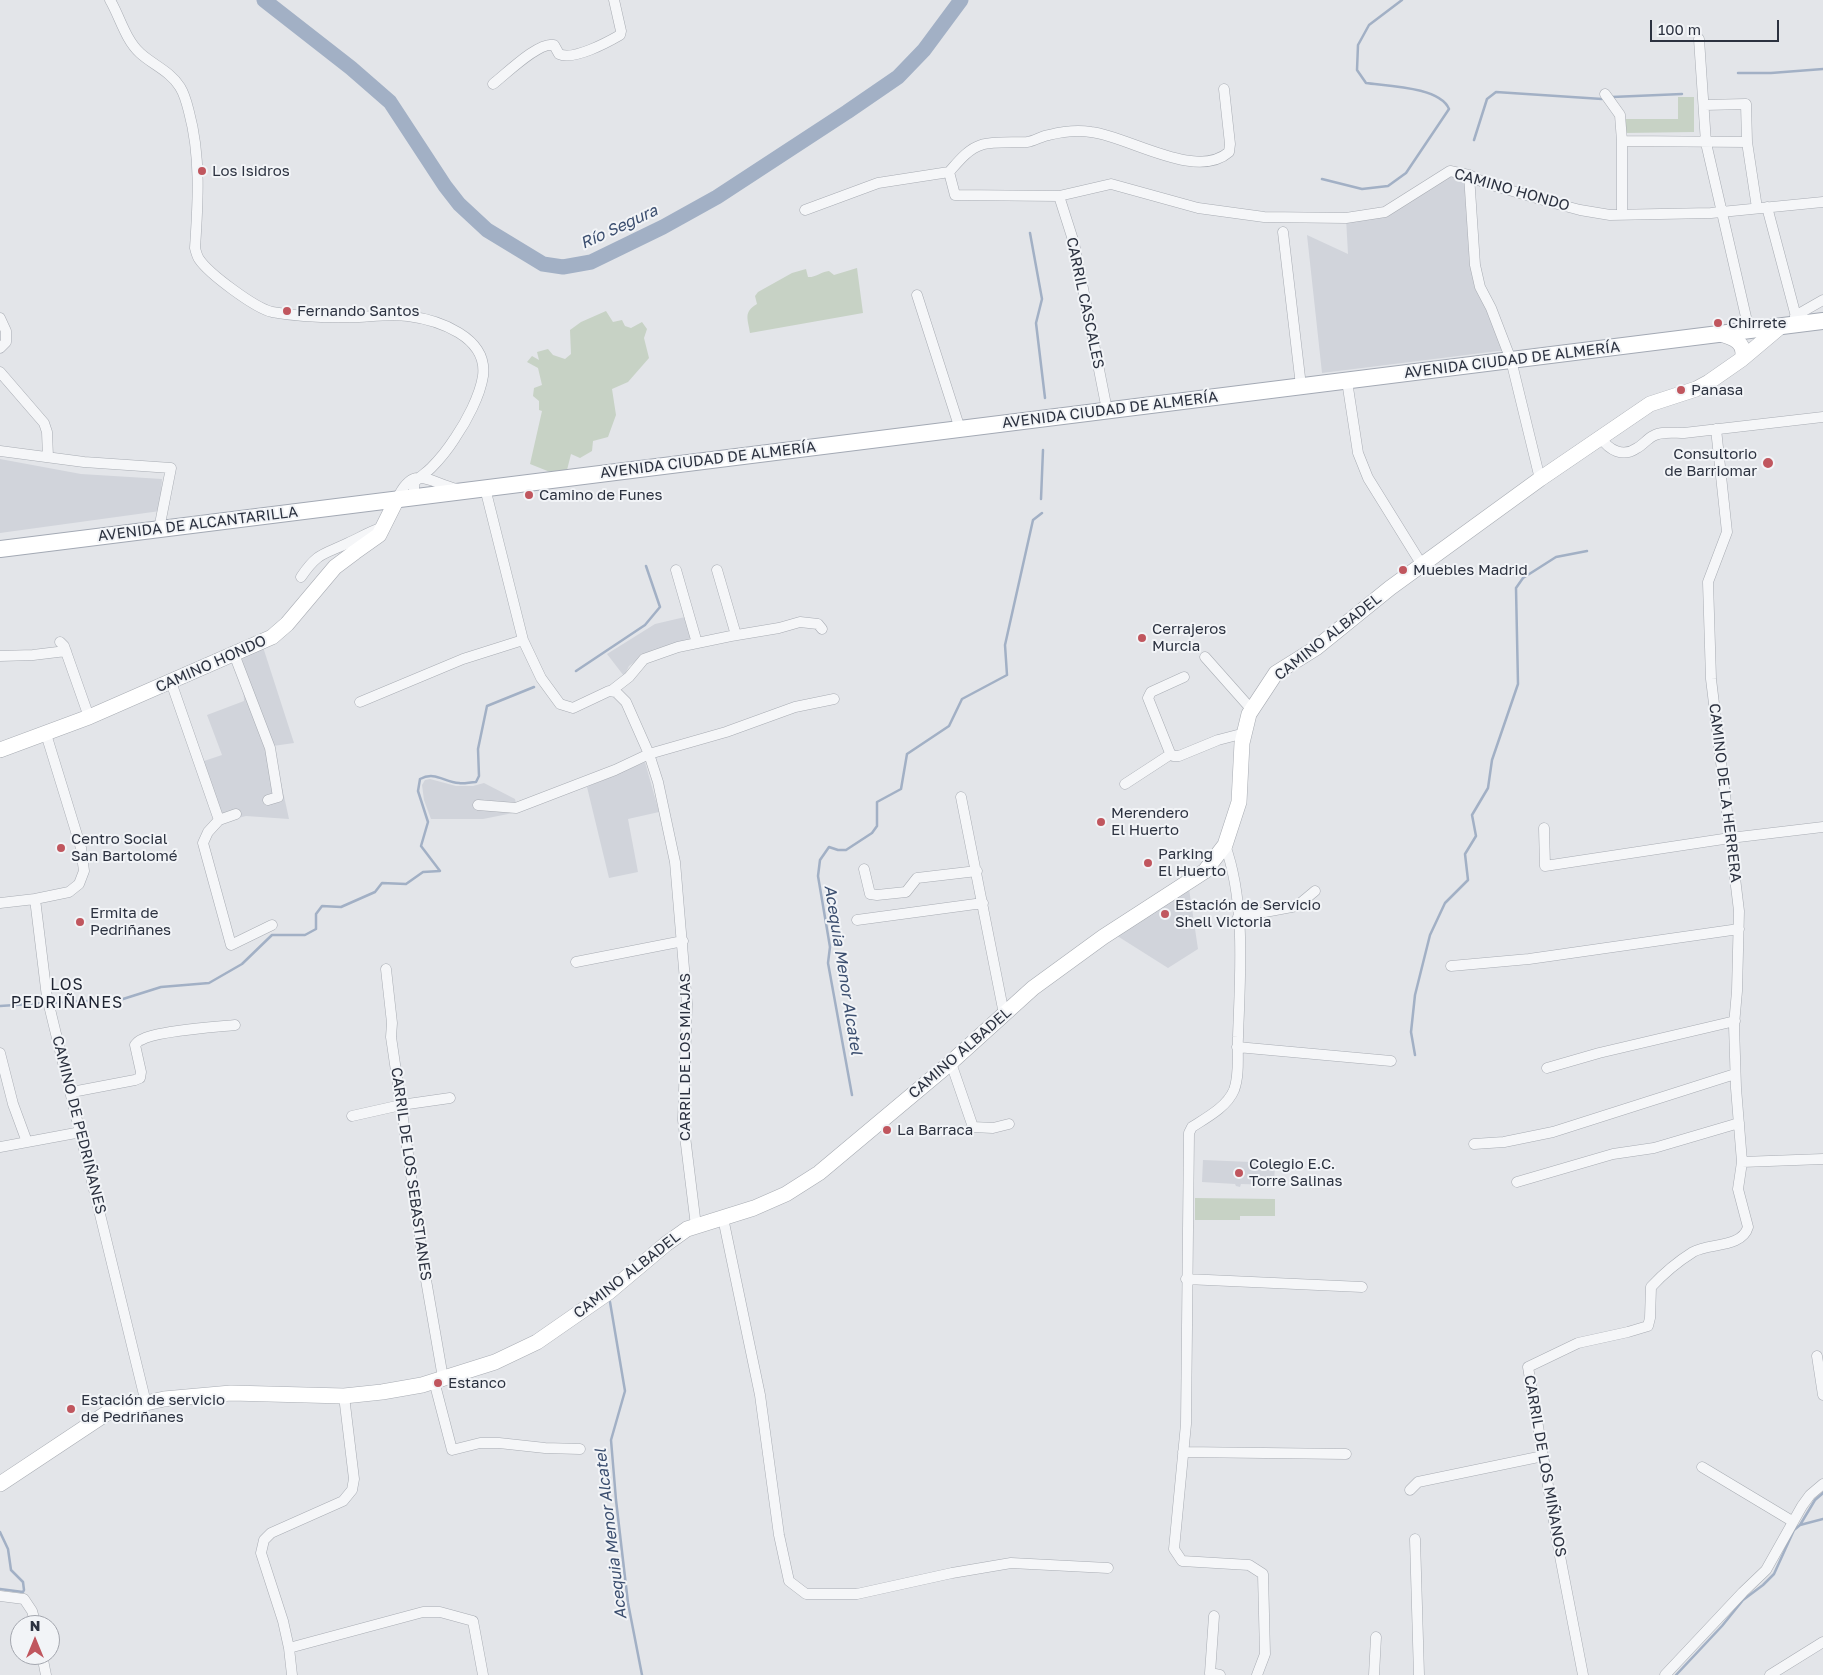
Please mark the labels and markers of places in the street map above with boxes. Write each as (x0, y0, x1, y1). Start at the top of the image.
place label: Los Isidros (212, 162, 290, 180)
marker: Los Isidros (196, 165, 208, 177)
place label: Fernando Santos (297, 302, 419, 320)
marker: Fernando Santos (281, 305, 293, 317)
place label: Chirrete (1728, 314, 1786, 332)
marker: Chirrete (1712, 317, 1724, 329)
place label: Panasa (1691, 381, 1743, 399)
marker: Panasa (1675, 384, 1687, 396)
place label: Consultorio de Barriomar (1664, 445, 1757, 480)
marker: Consultorio de Barriomar (1761, 456, 1775, 470)
place label: Camino de Funes (539, 486, 662, 504)
marker: Camino de Funes (523, 489, 535, 501)
place label: Muebles Madrid (1413, 561, 1528, 579)
marker: Muebles Madrid (1397, 564, 1409, 576)
place label: Cerrajeros Murcia (1152, 620, 1226, 655)
marker: Cerrajeros Murcia (1136, 632, 1148, 644)
place label: Merendero El Huerto (1111, 804, 1189, 839)
marker: Merendero El Huerto (1095, 816, 1107, 828)
place label: Centro Social San Bartolomé (71, 830, 177, 865)
marker: Centro Social San Bartolomé (55, 842, 67, 854)
place label: Parking El Huerto (1158, 845, 1226, 880)
marker: Parking El Huerto (1142, 857, 1154, 869)
place label: Estación de Servicio Shell Victoria (1175, 896, 1321, 931)
place label: Ermita de Pedriñanes (90, 904, 171, 939)
marker: Estación de Servicio Shell Victoria (1159, 908, 1171, 920)
marker: Ermita de Pedriñanes (74, 916, 86, 928)
place label: La Barraca (897, 1121, 973, 1139)
marker: La Barraca (881, 1124, 893, 1136)
place label: Colegio E.C. Torre Salinas (1249, 1155, 1342, 1190)
marker: Colegio E.C. Torre Salinas (1233, 1167, 1245, 1179)
place label: Estanco (448, 1374, 506, 1392)
marker: Estanco (432, 1377, 444, 1389)
place label: Estación de servicio de Pedriñanes (81, 1391, 225, 1426)
marker: Estación de servicio de Pedriñanes (65, 1403, 77, 1415)

